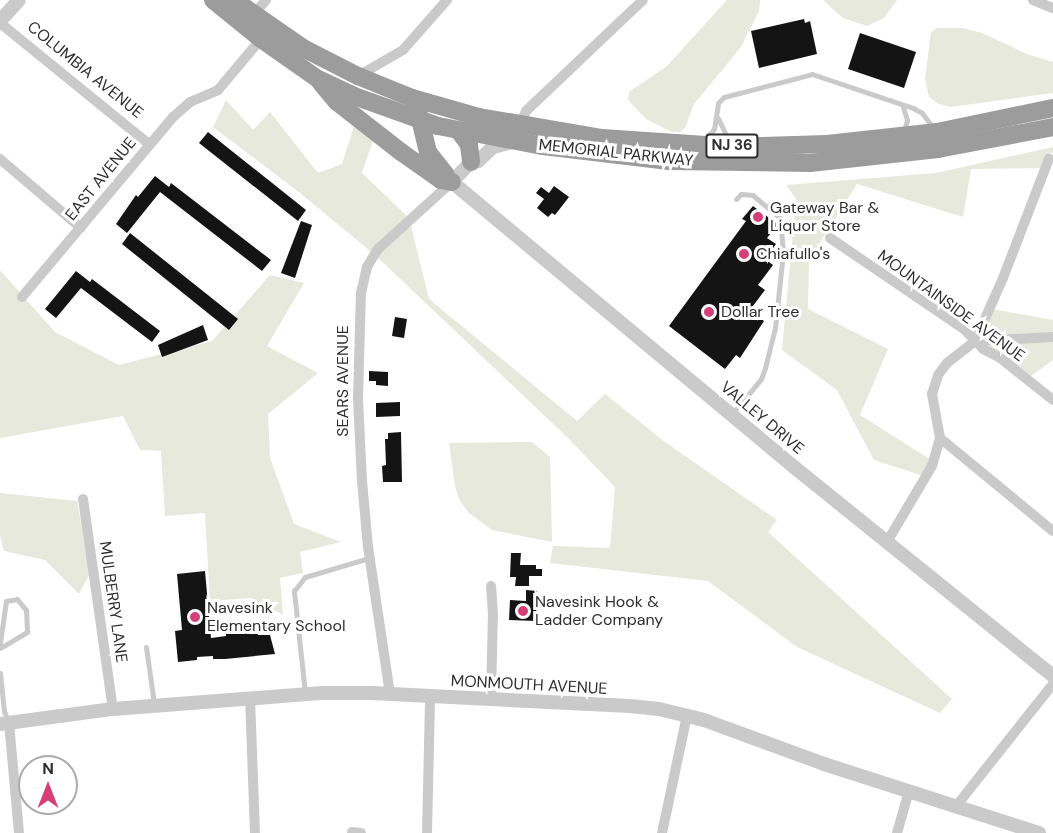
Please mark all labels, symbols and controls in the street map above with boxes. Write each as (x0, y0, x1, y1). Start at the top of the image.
street label: COLUMBIA AVENUE (23, 17, 147, 123)
street label: EAST AVENUE (62, 134, 140, 224)
road number: NJ 36 (705, 134, 759, 158)
street label: MEMORIAL PARKWAY (538, 135, 694, 171)
place label: Gateway Bar & Liquor Store (770, 198, 879, 236)
marker: Gateway Bar & Liquor Store (751, 210, 765, 224)
place label: Chiafullo's (756, 244, 830, 264)
street label: MOUNTAINSIDE AVENUE (874, 246, 1028, 366)
marker: Chiafullo's (737, 247, 751, 261)
place label: Dollar Tree (721, 302, 799, 322)
marker: Dollar Tree (702, 305, 716, 319)
street label: SEARS AVENUE (333, 325, 353, 437)
street label: VALLEY DRIVE (716, 377, 808, 459)
street label: MULBERRY LANE (95, 540, 131, 664)
place label: Navesink Hook & Ladder Company (535, 592, 663, 630)
place label: Navesink Elementary School (207, 598, 345, 636)
marker: Navesink Hook & Ladder Company (516, 604, 530, 618)
marker: Navesink Elementary School (188, 610, 202, 624)
street label: MONMOUTH AVENUE (450, 671, 608, 699)
north arrow (18, 755, 78, 815)
text: N (42, 758, 54, 779)

